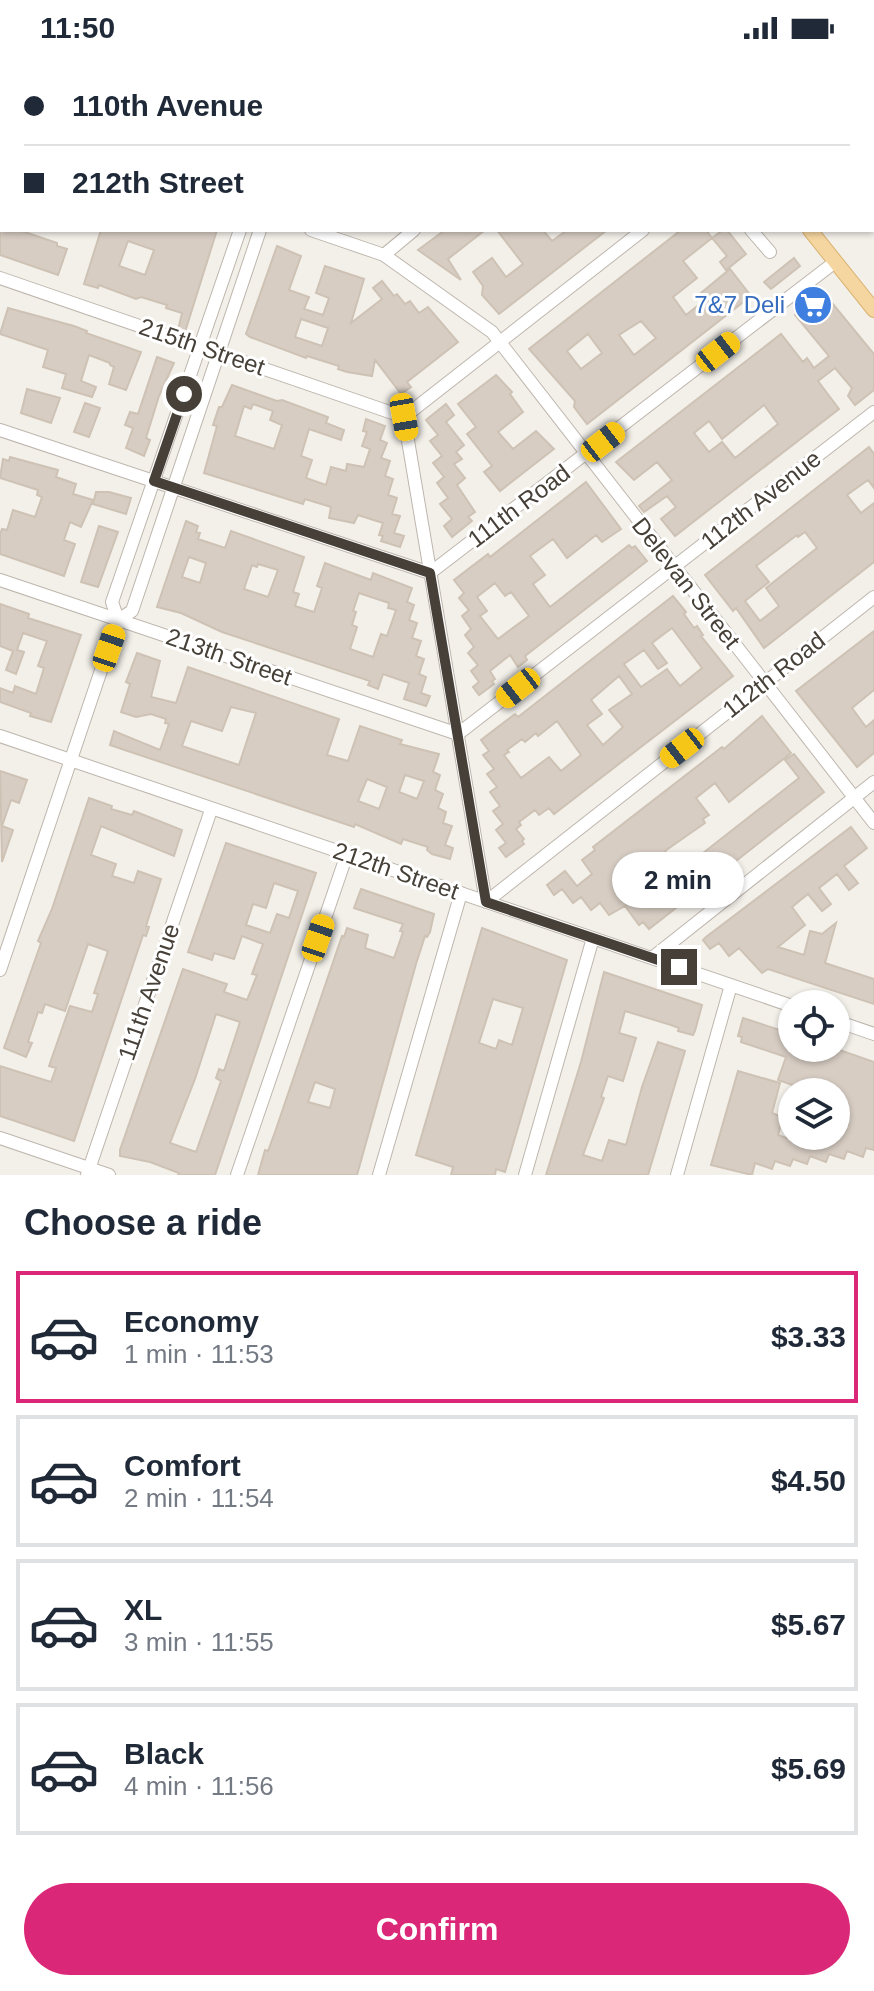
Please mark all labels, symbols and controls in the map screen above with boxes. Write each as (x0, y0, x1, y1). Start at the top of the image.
text: 11:50 (40, 11, 115, 44)
text: 110th Avenue (72, 89, 263, 122)
text: 212th Street (72, 166, 244, 199)
supermarket icon: 7&7 Deli (792, 284, 834, 326)
place label: 7&7 Deli (694, 291, 785, 318)
street label: 215th Street (136, 312, 269, 381)
car (692, 328, 744, 376)
route start (166, 376, 202, 412)
car (388, 391, 420, 443)
car (577, 418, 629, 466)
street label: 112th Avenue (695, 444, 826, 555)
street label: 111th Road (462, 459, 575, 553)
street label: Delevan Street (627, 512, 746, 654)
car (90, 621, 128, 675)
street label: 213th Street (163, 622, 296, 691)
street label: 112th Road (717, 626, 830, 723)
car (492, 664, 544, 712)
car (656, 724, 708, 772)
street label: 212th Street (330, 836, 463, 905)
callout: 2 min (613, 851, 745, 907)
text: 2 min (644, 865, 712, 895)
car (299, 911, 337, 965)
street label: 111th Avenue (113, 920, 185, 1064)
route end (661, 949, 697, 985)
map controls (778, 990, 850, 1150)
button: locate (778, 990, 850, 1062)
button: layers (778, 1078, 850, 1150)
text: Choose a ride (24, 1202, 262, 1243)
icon: car (28, 1301, 100, 1373)
text: Economy (124, 1305, 259, 1338)
text: $3.33 (771, 1320, 846, 1353)
text: 1 min · 11:53 (124, 1339, 274, 1369)
icon: car (28, 1445, 100, 1517)
text: Comfort (124, 1449, 241, 1482)
text: $4.50 (771, 1464, 846, 1497)
text: 2 min · 11:54 (124, 1483, 274, 1513)
icon: car (28, 1589, 100, 1661)
text: XL (124, 1593, 162, 1626)
text: $5.67 (771, 1608, 846, 1641)
text: 3 min · 11:55 (124, 1627, 274, 1657)
icon: car (28, 1733, 100, 1805)
text: Black (124, 1737, 204, 1770)
text: $5.69 (771, 1752, 846, 1785)
text: 4 min · 11:56 (124, 1771, 274, 1801)
button: Confirm (24, 1883, 850, 1975)

